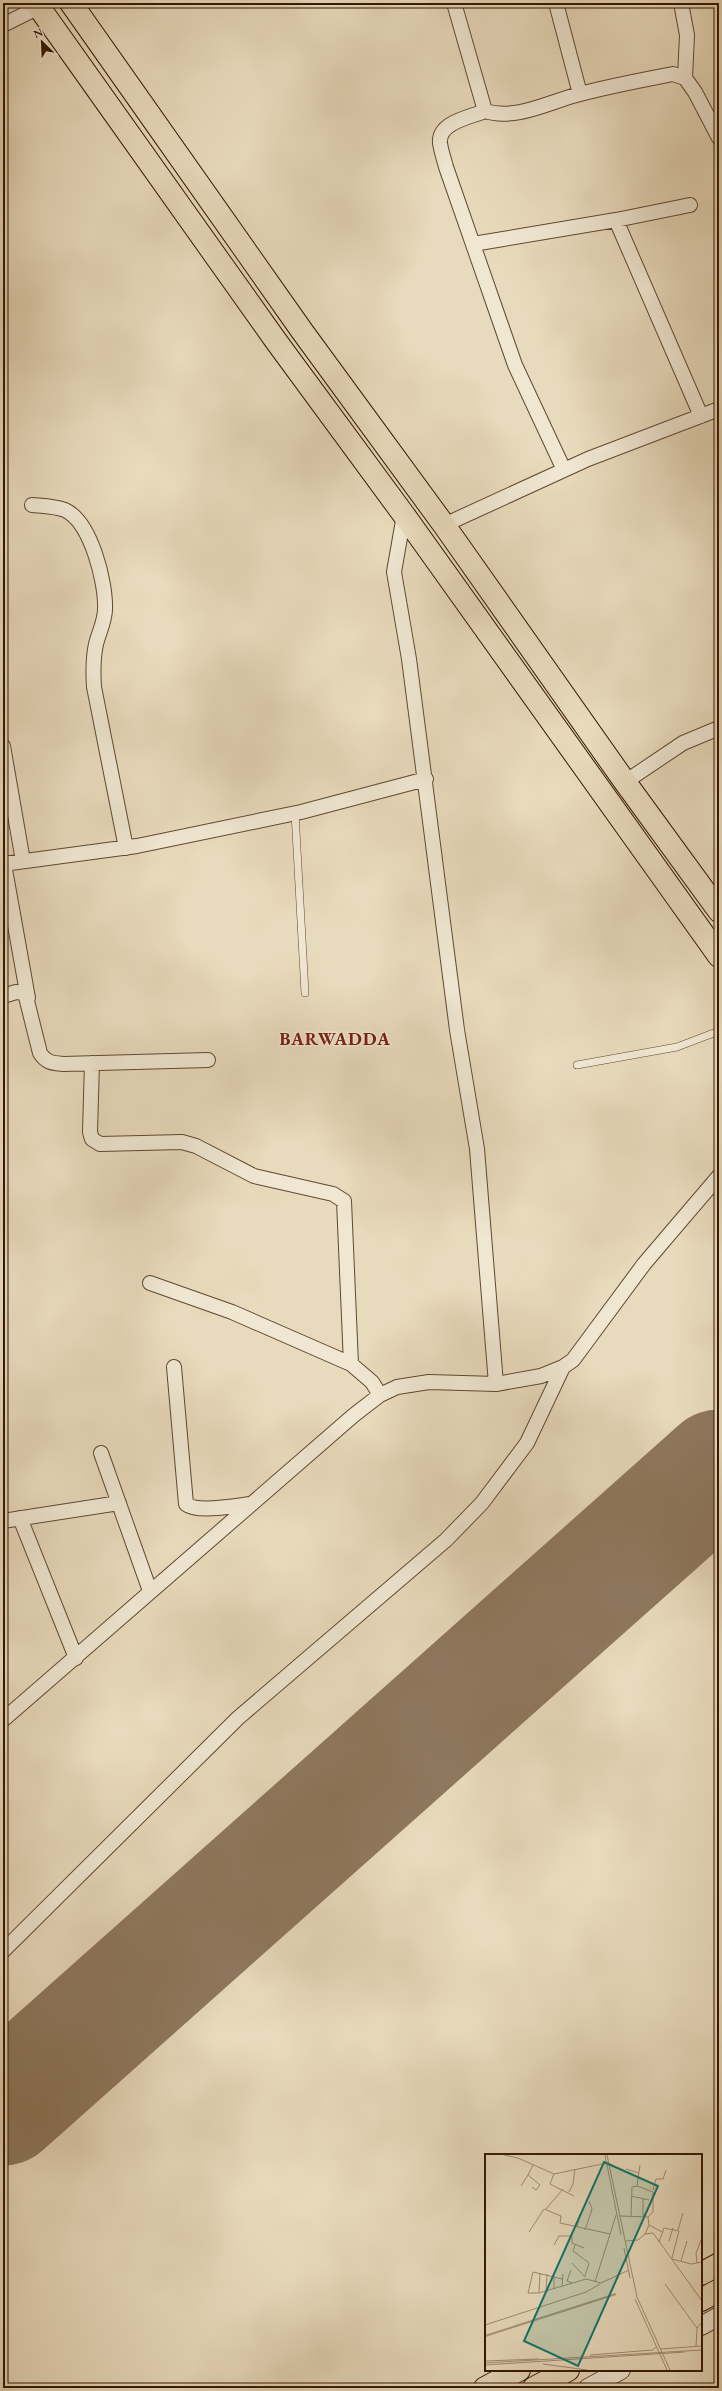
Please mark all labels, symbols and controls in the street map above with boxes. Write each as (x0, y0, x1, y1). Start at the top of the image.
north arrow (22, 22, 62, 62)
text: N (31, 25, 45, 41)
district label: BARWADDA (279, 1027, 391, 1050)
inset map (485, 2154, 702, 2371)

